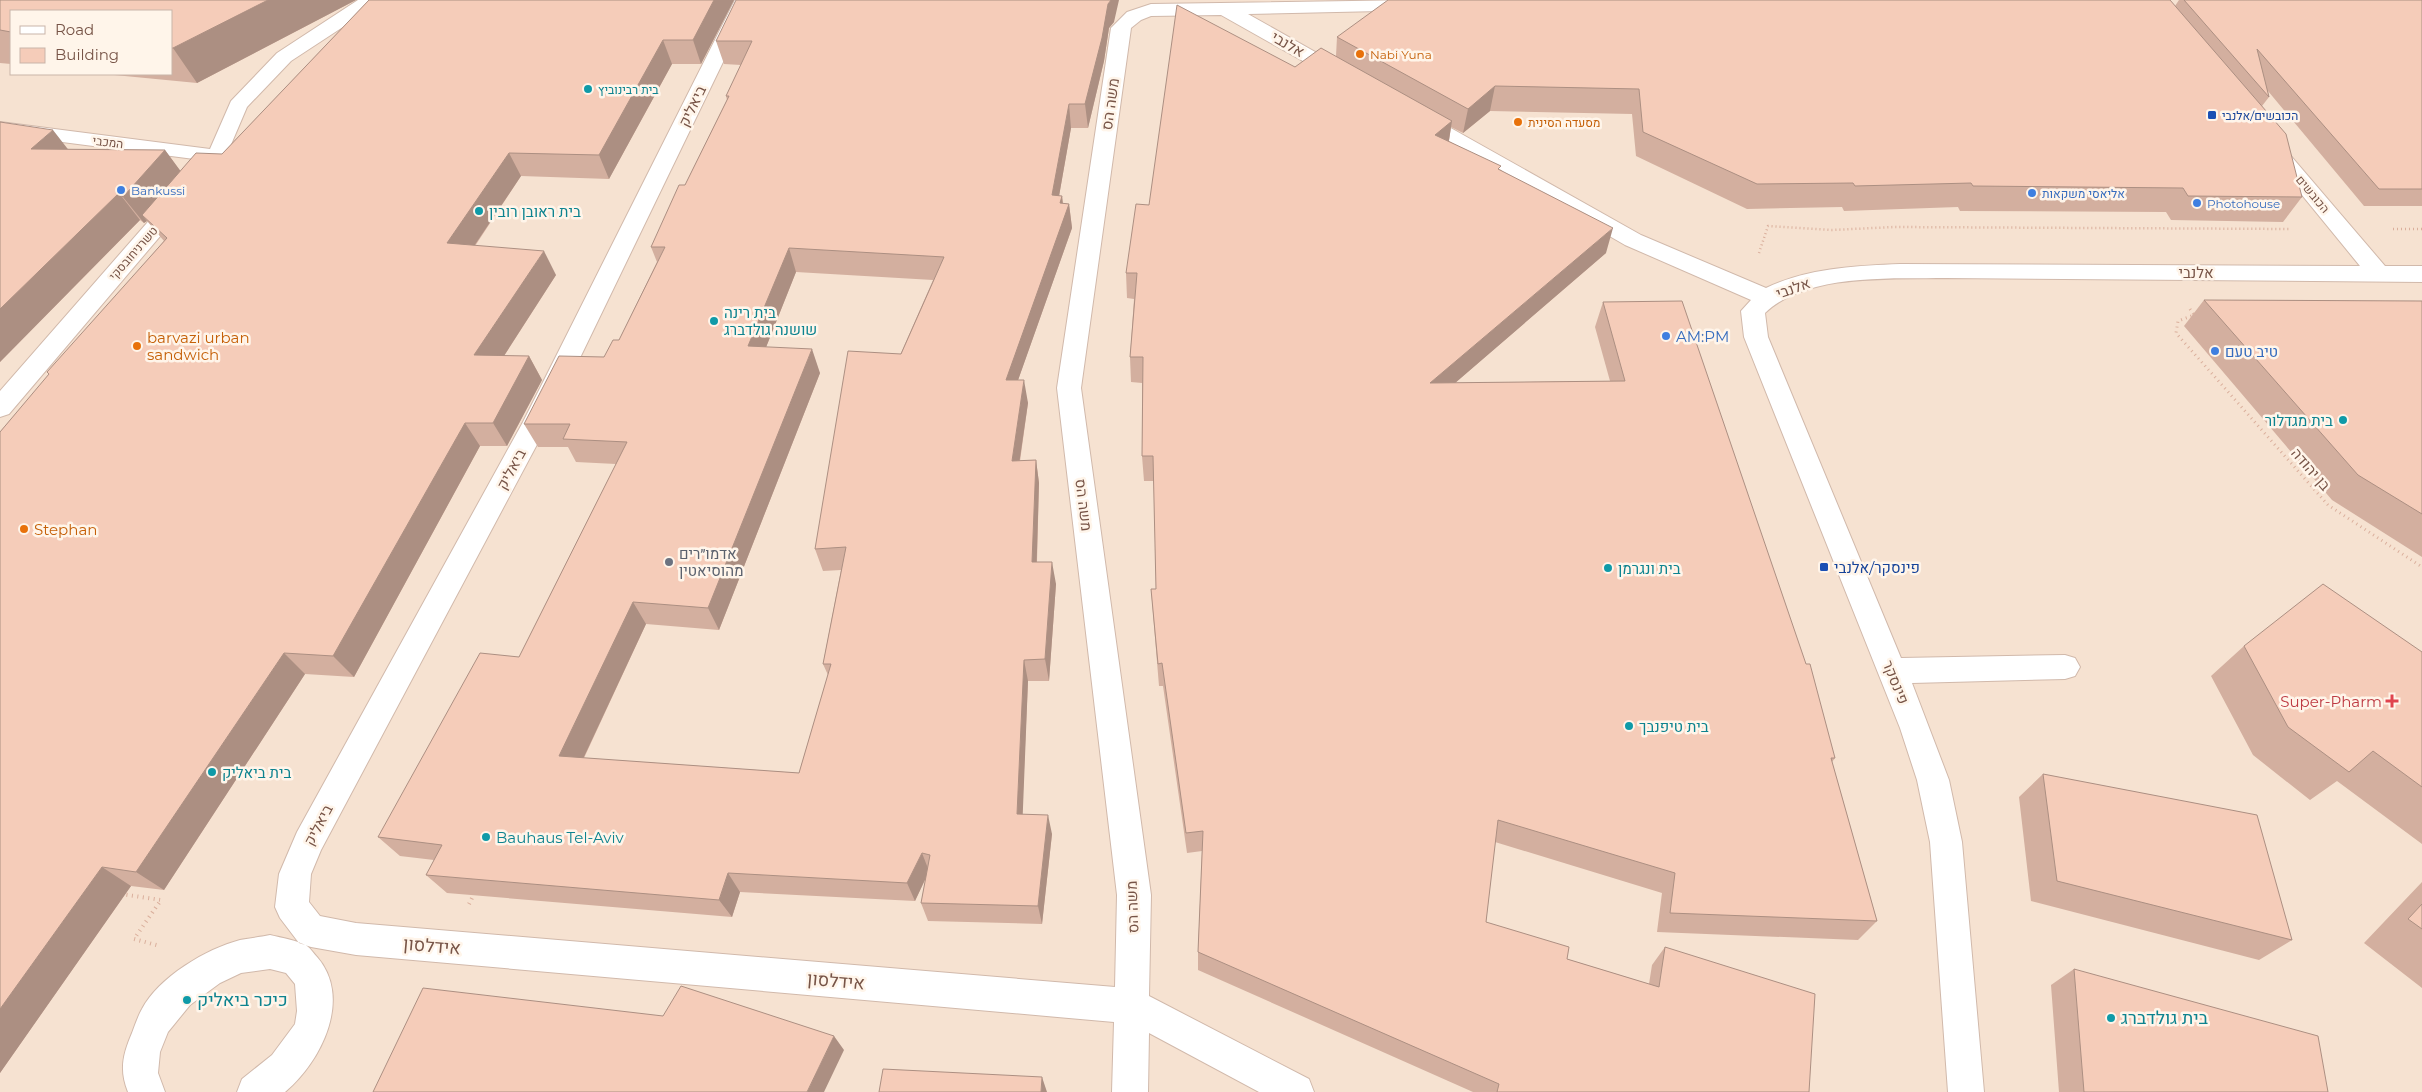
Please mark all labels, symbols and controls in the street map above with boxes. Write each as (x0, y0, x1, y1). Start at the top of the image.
legend (10, 10, 172, 75)
text: Road (55, 20, 94, 39)
street label: אלנבי (1268, 27, 1308, 61)
text: Building (55, 45, 119, 64)
place label: Nabi Yuna (1370, 47, 1432, 62)
marker: Nabi Yuna (1354, 48, 1366, 60)
street label: משה הס (1097, 77, 1123, 131)
place label: בית רבינוביץ (598, 82, 659, 97)
street label: ביאליק (674, 82, 710, 130)
marker: בית רבינוביץ (582, 83, 594, 95)
place label: הכובשים/אלנבי (2222, 108, 2298, 123)
marker: הכובשים/אלנבי (2206, 109, 2218, 121)
place label: מסעדה הסינית (1528, 115, 1600, 130)
marker: מסעדה הסינית (1512, 116, 1524, 128)
street label: המכבי (92, 133, 124, 151)
street label: הכובשים (2293, 172, 2333, 216)
place label: Bankussi (131, 183, 185, 198)
marker: Bankussi (115, 184, 127, 196)
place label: אליאסי משקאות (2042, 186, 2125, 201)
marker: אליאסי משקאות (2026, 187, 2038, 199)
place label: Photohouse (2207, 196, 2280, 211)
marker: Photohouse (2191, 197, 2203, 209)
place label: בית ראובן רובין (489, 202, 581, 221)
marker: בית ראובן רובין (473, 205, 485, 217)
street label: טשרניחובסקי (105, 223, 161, 283)
street label: אלנבי (2178, 263, 2214, 282)
street label: אלנבי (1773, 273, 1813, 303)
place label: בית רינה שושנה גולדברג (724, 303, 817, 339)
marker: בית רינה שושנה גולדברג (708, 315, 720, 327)
place label: AM:PM (1676, 327, 1729, 346)
place label: barvazi urban sandwich (147, 328, 250, 364)
marker: AM:PM (1660, 330, 1672, 342)
marker: barvazi urban sandwich (131, 340, 143, 352)
place label: טיב טעם (2225, 342, 2278, 361)
marker: טיב טעם (2209, 345, 2221, 357)
place label: בית מגדלור (2265, 411, 2333, 430)
marker: בית מגדלור (2337, 414, 2349, 426)
street label: בן יהודה (2287, 444, 2335, 494)
street label: ביאליק (492, 445, 530, 493)
street label: משה הס (1071, 478, 1097, 532)
place label: Stephan (34, 520, 97, 539)
marker: Stephan (18, 523, 30, 535)
place label: אדמו״רים מהוסיאטין (679, 544, 744, 580)
marker: אדמו״רים מהוסיאטין (663, 556, 675, 568)
place label: פינסקר/אלנבי (1834, 558, 1920, 577)
place label: בית ונגרמן (1618, 559, 1681, 578)
marker: פינסקר/אלנבי (1818, 561, 1830, 573)
marker: בית ונגרמן (1602, 562, 1614, 574)
street label: פינסקר (1879, 657, 1913, 707)
place label: Super-Pharm (2280, 692, 2382, 711)
marker: Super-Pharm (2386, 695, 2398, 707)
place label: בית טיפנבך (1639, 717, 1709, 736)
marker: בית טיפנבך (1623, 720, 1635, 732)
place label: בית ביאליק (222, 763, 291, 782)
marker: בית ביאליק (206, 766, 218, 778)
street label: ביאליק (299, 801, 337, 849)
place label: Bauhaus Tel-Aviv (496, 828, 624, 847)
marker: Bauhaus Tel-Aviv (480, 831, 492, 843)
street label: משה הס (1122, 880, 1142, 934)
street label: אידלסון (402, 933, 462, 959)
street label: אידלסון (806, 968, 866, 994)
place label: כיכר ביאליק (197, 989, 288, 1011)
marker: כיכר ביאליק (181, 994, 193, 1006)
place label: בית גולדברג (2121, 1007, 2209, 1029)
marker: בית גולדברג (2105, 1012, 2117, 1024)

